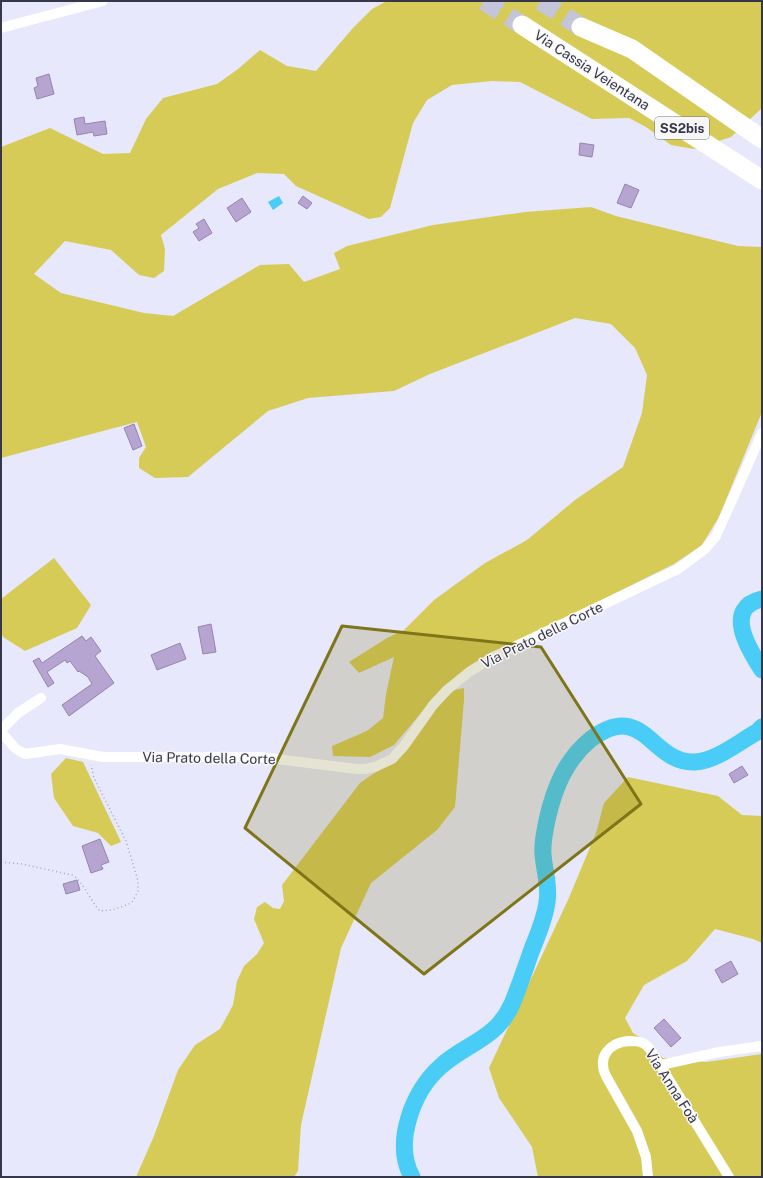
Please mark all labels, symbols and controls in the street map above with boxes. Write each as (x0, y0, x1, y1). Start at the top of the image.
street label: Via Cassia Veientana (531, 27, 653, 113)
road number: SS2bis (655, 117, 709, 139)
street label: Via Prato della Corte (478, 599, 606, 671)
street label: Via Prato della Corte (142, 749, 276, 767)
street label: Via Anna Foà (642, 1046, 702, 1126)

